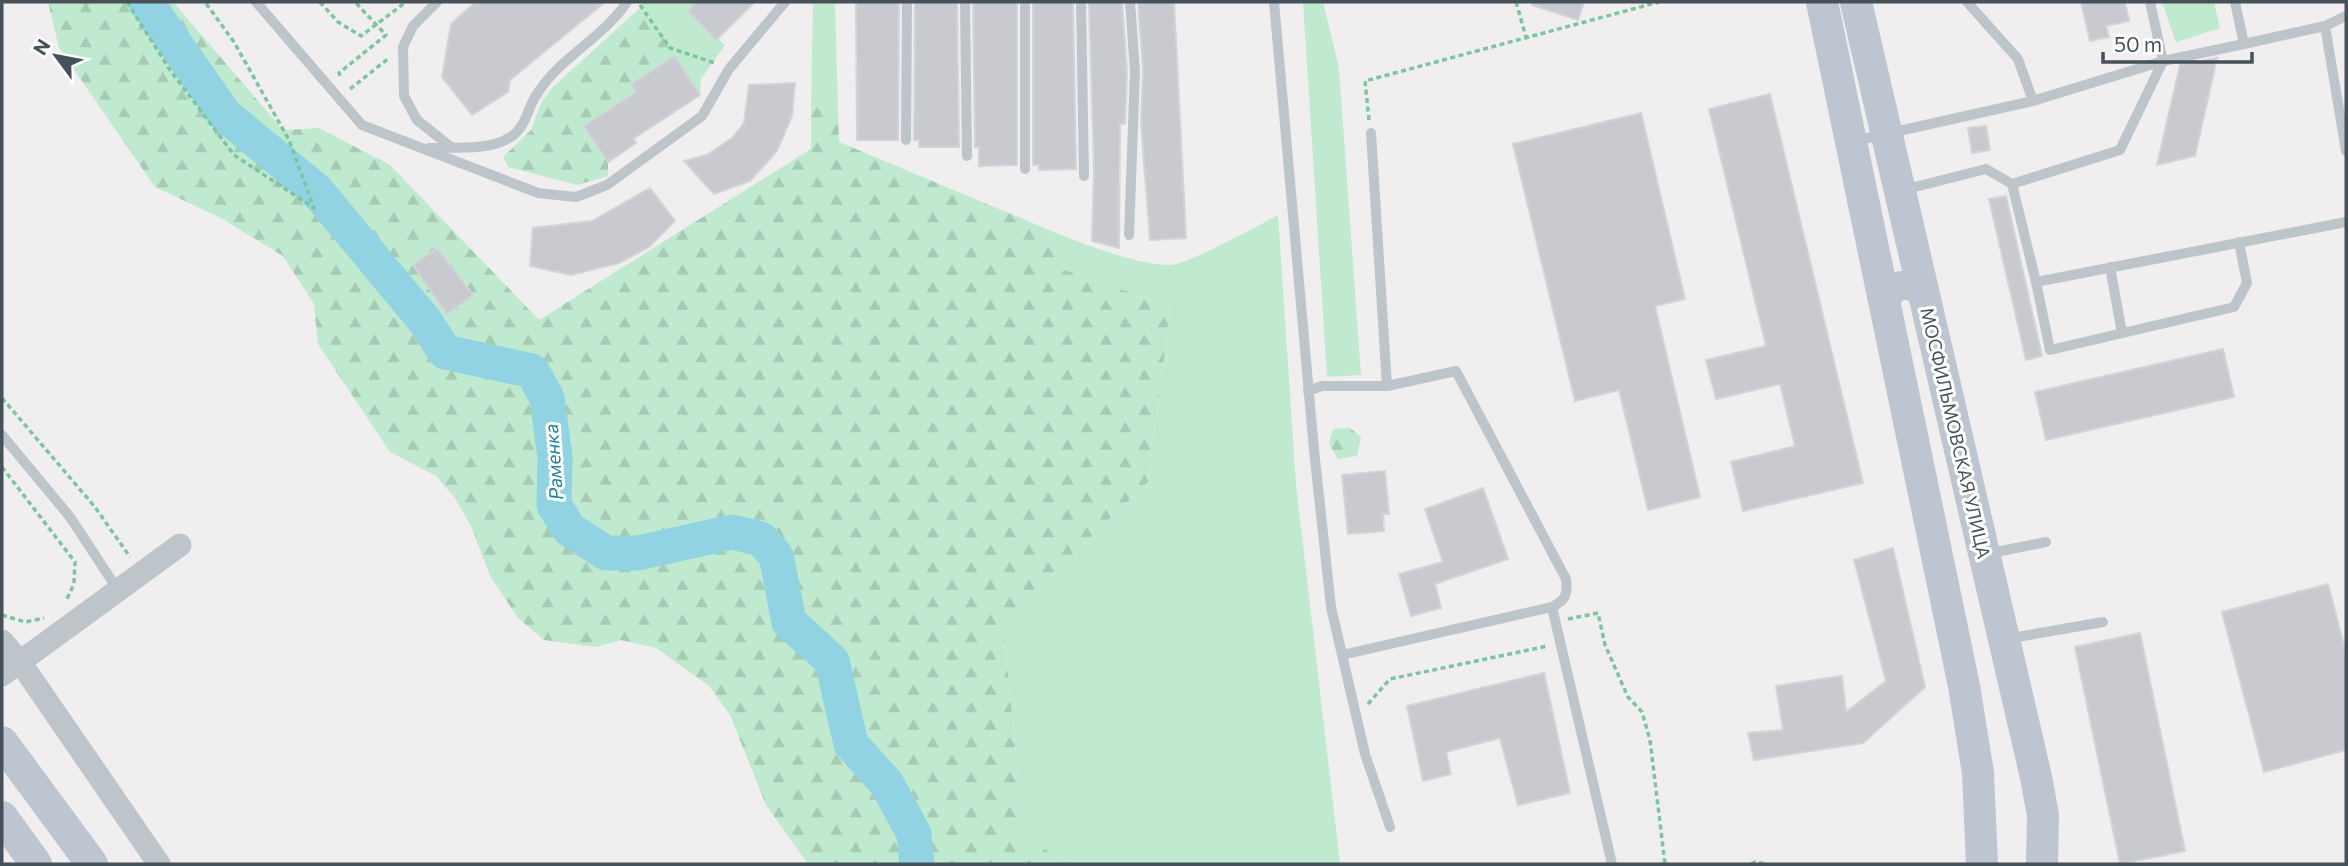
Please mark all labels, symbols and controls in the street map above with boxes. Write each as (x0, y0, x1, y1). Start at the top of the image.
north arrow (21, 21, 91, 91)
scale bar (2103, 21, 2252, 65)
text: 50 m (2114, 31, 2162, 56)
text: N (28, 35, 55, 59)
street label: МОСФИЛЬМОВСКАЯ УЛИЦА (1916, 305, 1996, 561)
water label: Раменка (539, 423, 567, 501)

